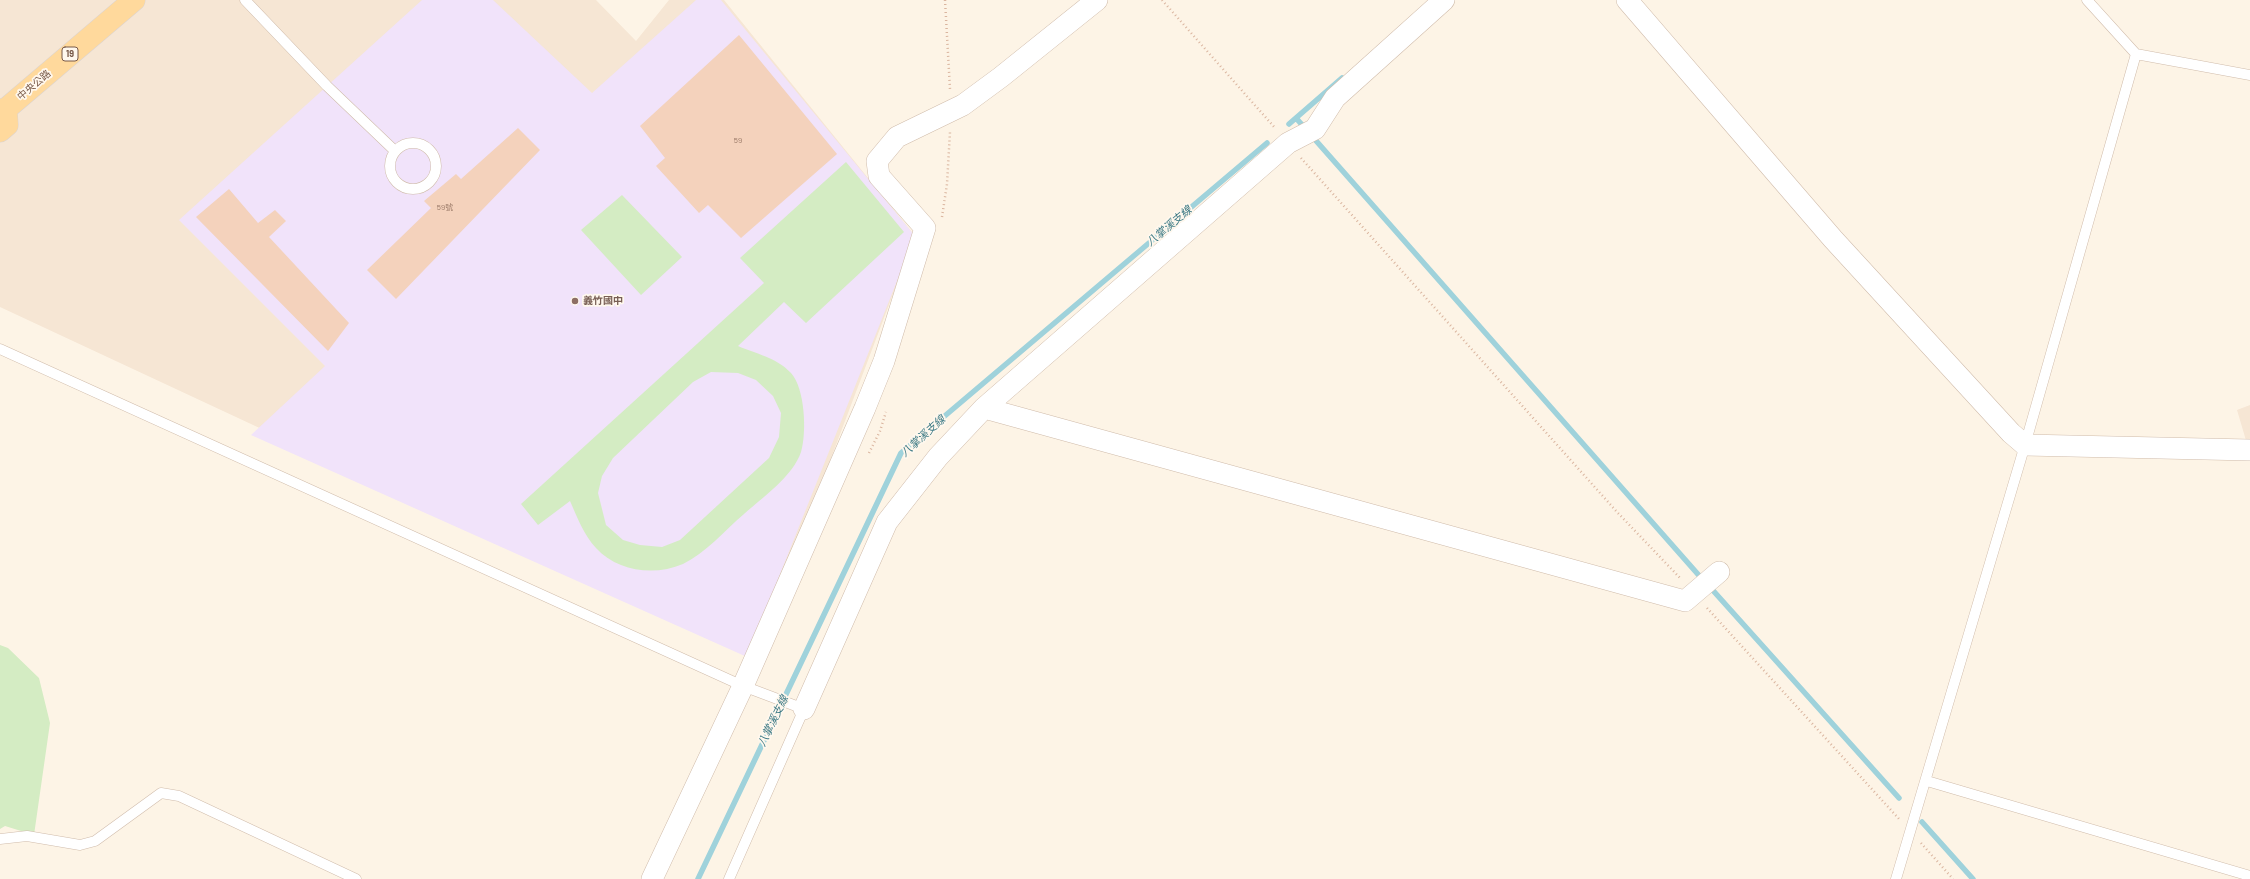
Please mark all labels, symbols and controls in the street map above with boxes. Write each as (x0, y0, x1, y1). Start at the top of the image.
road number: 19 (62, 47, 78, 61)
street label: 中央公路 (15, 68, 53, 102)
house number: 59 (734, 135, 742, 145)
house number: 59號 (437, 202, 453, 212)
water label: 八掌溪支線 (1144, 203, 1194, 249)
place label: 義竹國中 (583, 295, 623, 307)
marker: 義竹國中 (570, 296, 580, 306)
water label: 八掌溪支線 (898, 413, 948, 459)
water label: 八掌溪支線 (755, 693, 791, 749)

